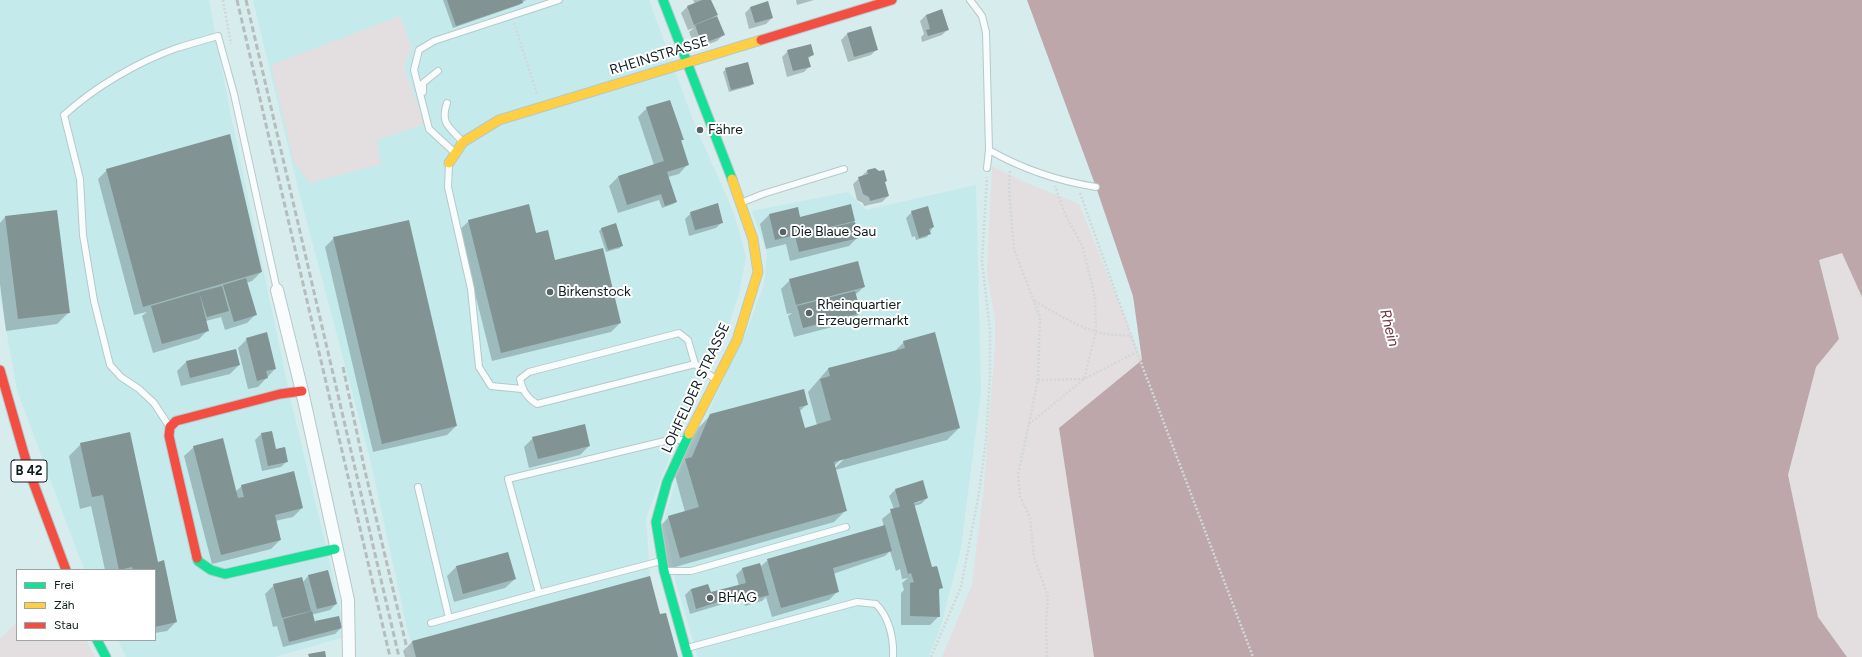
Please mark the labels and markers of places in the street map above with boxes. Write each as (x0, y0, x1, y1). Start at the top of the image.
place label: Fähre (708, 122, 743, 138)
marker: Fähre (695, 125, 705, 135)
place label: Die Blaue Sau (791, 224, 876, 240)
marker: Die Blaue Sau (778, 227, 788, 237)
place label: Birkenstock (558, 284, 631, 300)
marker: Birkenstock (545, 287, 555, 297)
place label: Rheinquartier Erzeugermarkt (817, 297, 909, 330)
marker: Rheinquartier Erzeugermarkt (804, 308, 814, 318)
place label: BHAG (718, 590, 757, 606)
marker: BHAG (705, 593, 715, 603)

